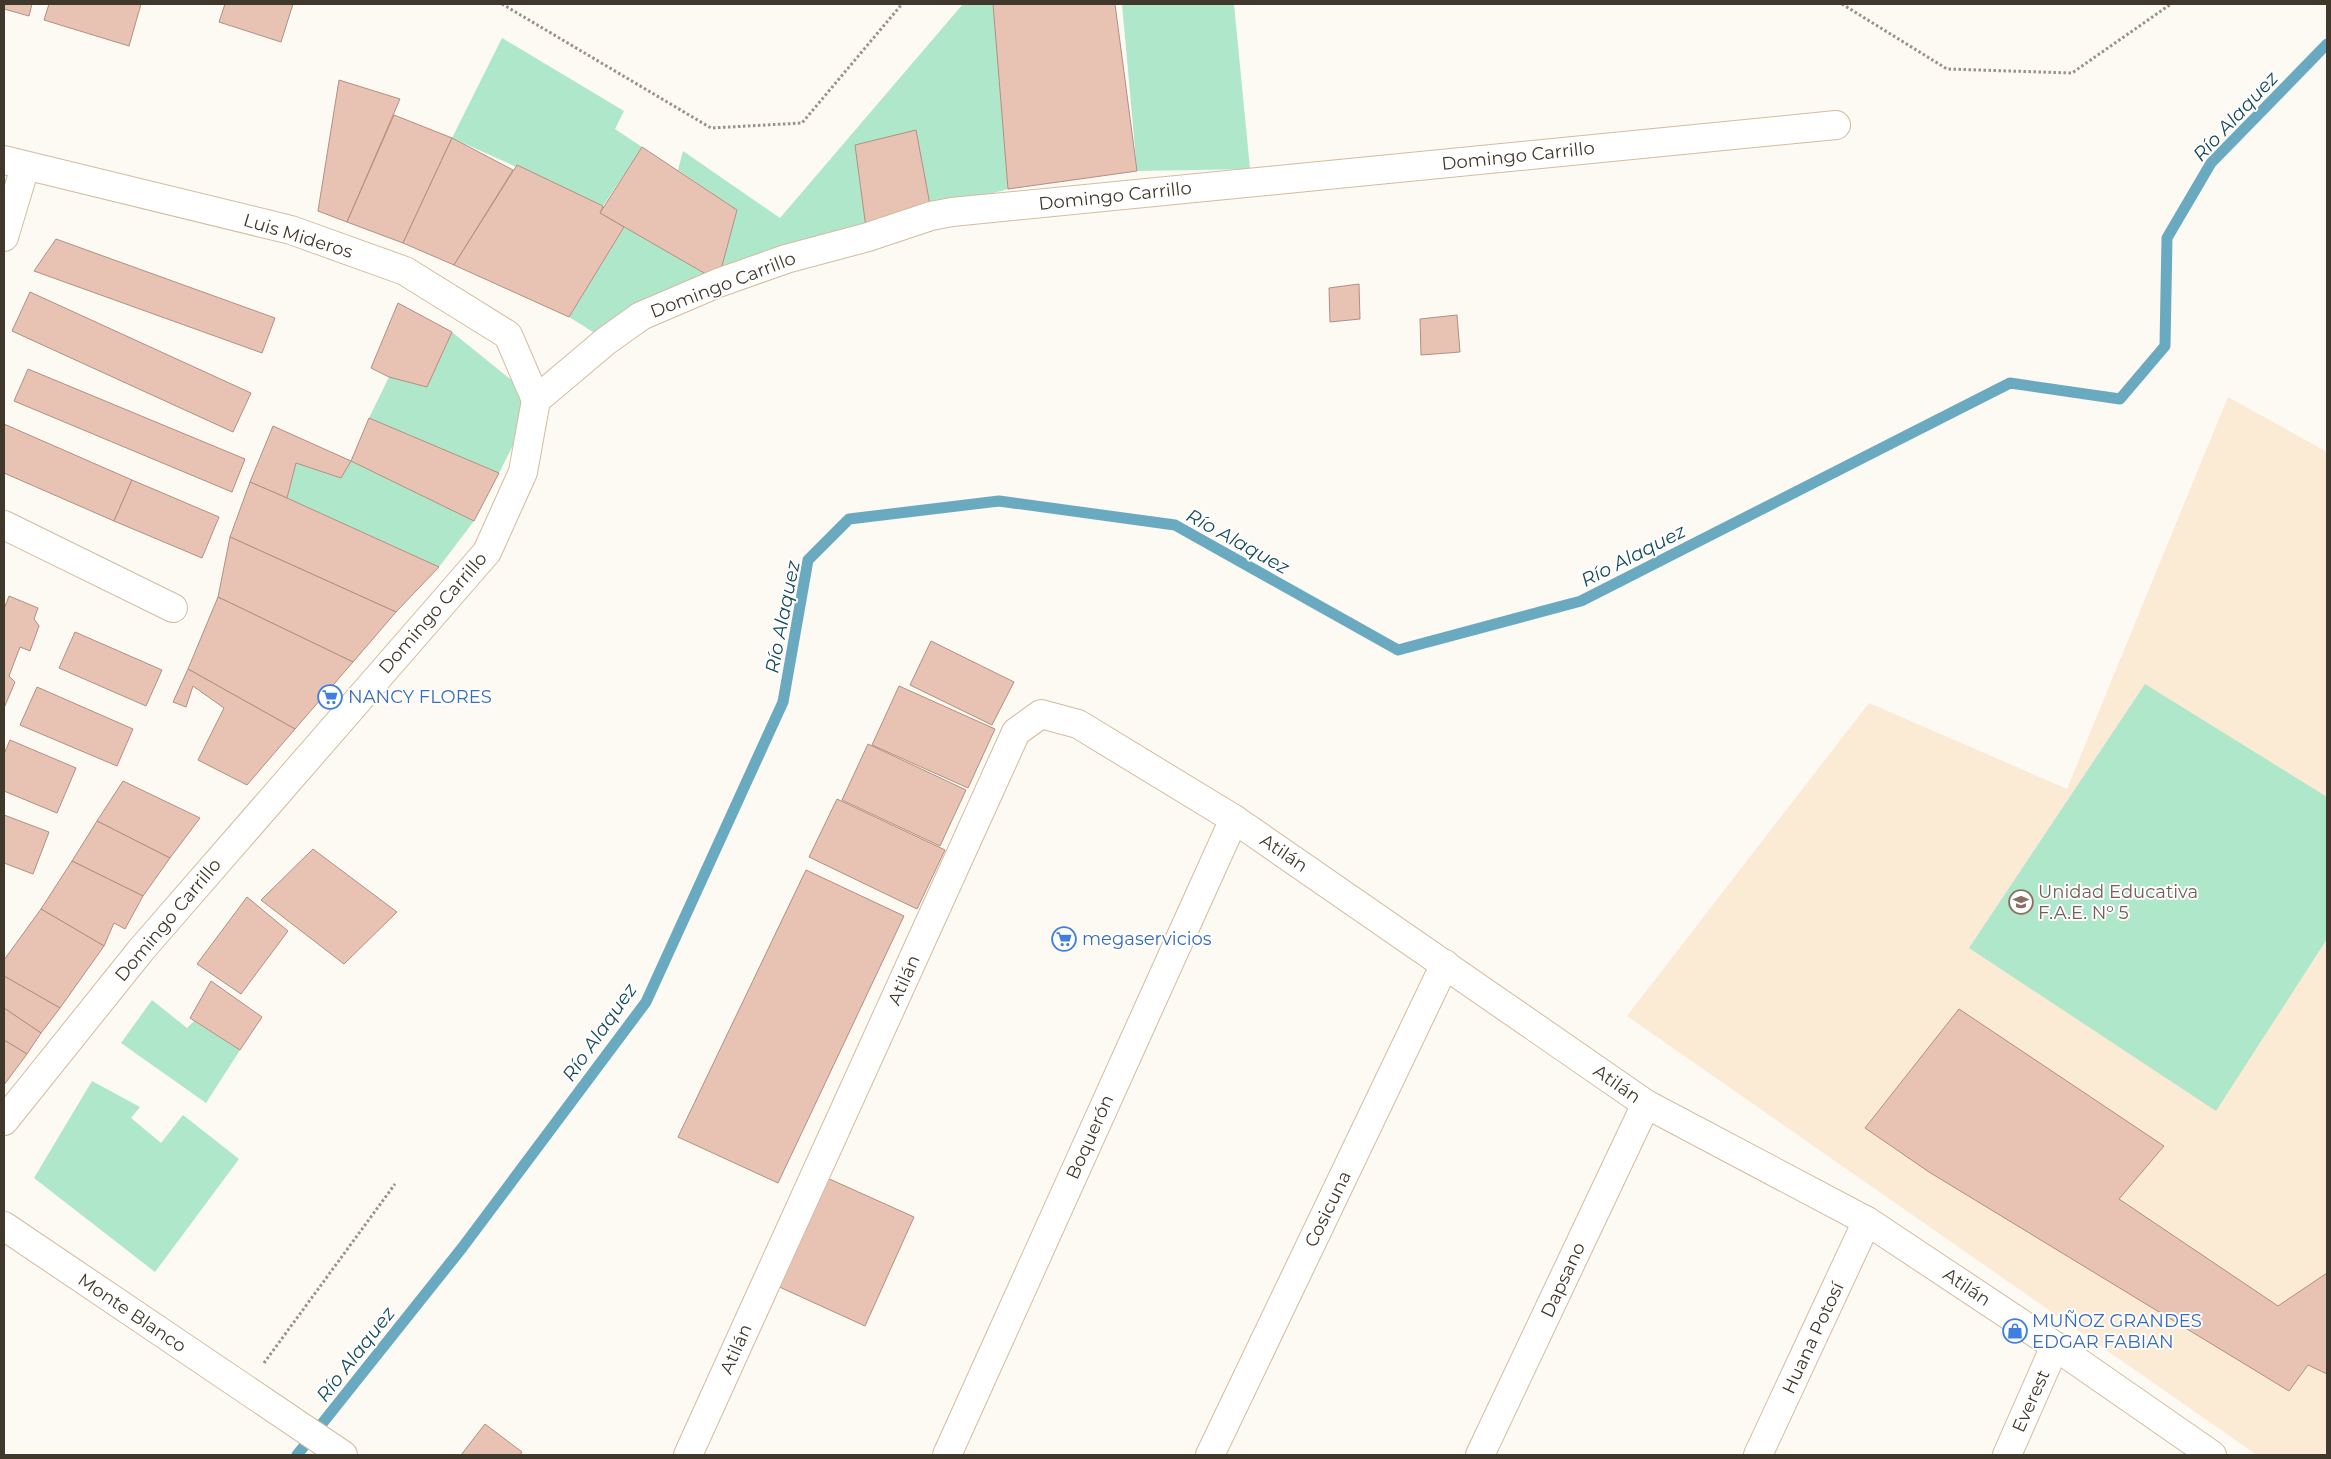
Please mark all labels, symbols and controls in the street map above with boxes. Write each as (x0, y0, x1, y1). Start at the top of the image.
water label: Río Alaquez (2188, 67, 2283, 166)
street label: Domingo Carrillo (1440, 137, 1596, 175)
street label: Domingo Carrillo (1037, 177, 1193, 215)
street label: Luis Mideros (241, 209, 355, 263)
street label: Domingo Carrillo (647, 247, 799, 323)
water label: Río Alaquez (1182, 504, 1293, 579)
water label: Río Alaquez (1577, 519, 1690, 592)
street label: Domingo Carrillo (374, 548, 492, 678)
water label: Río Alaquez (760, 559, 805, 675)
supermarket icon: NANCY FLORES (317, 684, 343, 710)
place label: NANCY FLORES (348, 686, 492, 708)
street label: Atilán (1256, 829, 1312, 877)
street label: Domingo Carrillo (110, 854, 226, 986)
place label: Unidad Educativa F.A.E. Nº 5 (2038, 881, 2198, 924)
school or university icon: Unidad Educativa F.A.E. Nº 5 (2008, 889, 2034, 915)
supermarket icon: megaservicios (1051, 926, 1077, 952)
place label: megaservicios (1082, 928, 1212, 950)
street label: Atilán (883, 951, 925, 1009)
water label: Río Alaquez (557, 979, 642, 1086)
street label: Atilán (1589, 1060, 1645, 1108)
street label: Boquerón (1062, 1091, 1118, 1183)
street label: Cosicuna (1300, 1167, 1356, 1251)
street label: Dapsano (1536, 1239, 1590, 1321)
street label: Atilán (1939, 1263, 1995, 1311)
street label: Monte Blanco (74, 1269, 190, 1357)
street label: Huana Potosí (1778, 1278, 1849, 1397)
water label: Río Alaquez (311, 1302, 400, 1406)
place label: MUÑOZ GRANDES EDGAR FABIAN (2032, 1310, 2202, 1353)
shop icon: MUÑOZ GRANDES EDGAR FABIAN (2002, 1318, 2028, 1344)
street label: Atilán (715, 1320, 757, 1378)
street label: Everest (2007, 1366, 2055, 1436)

